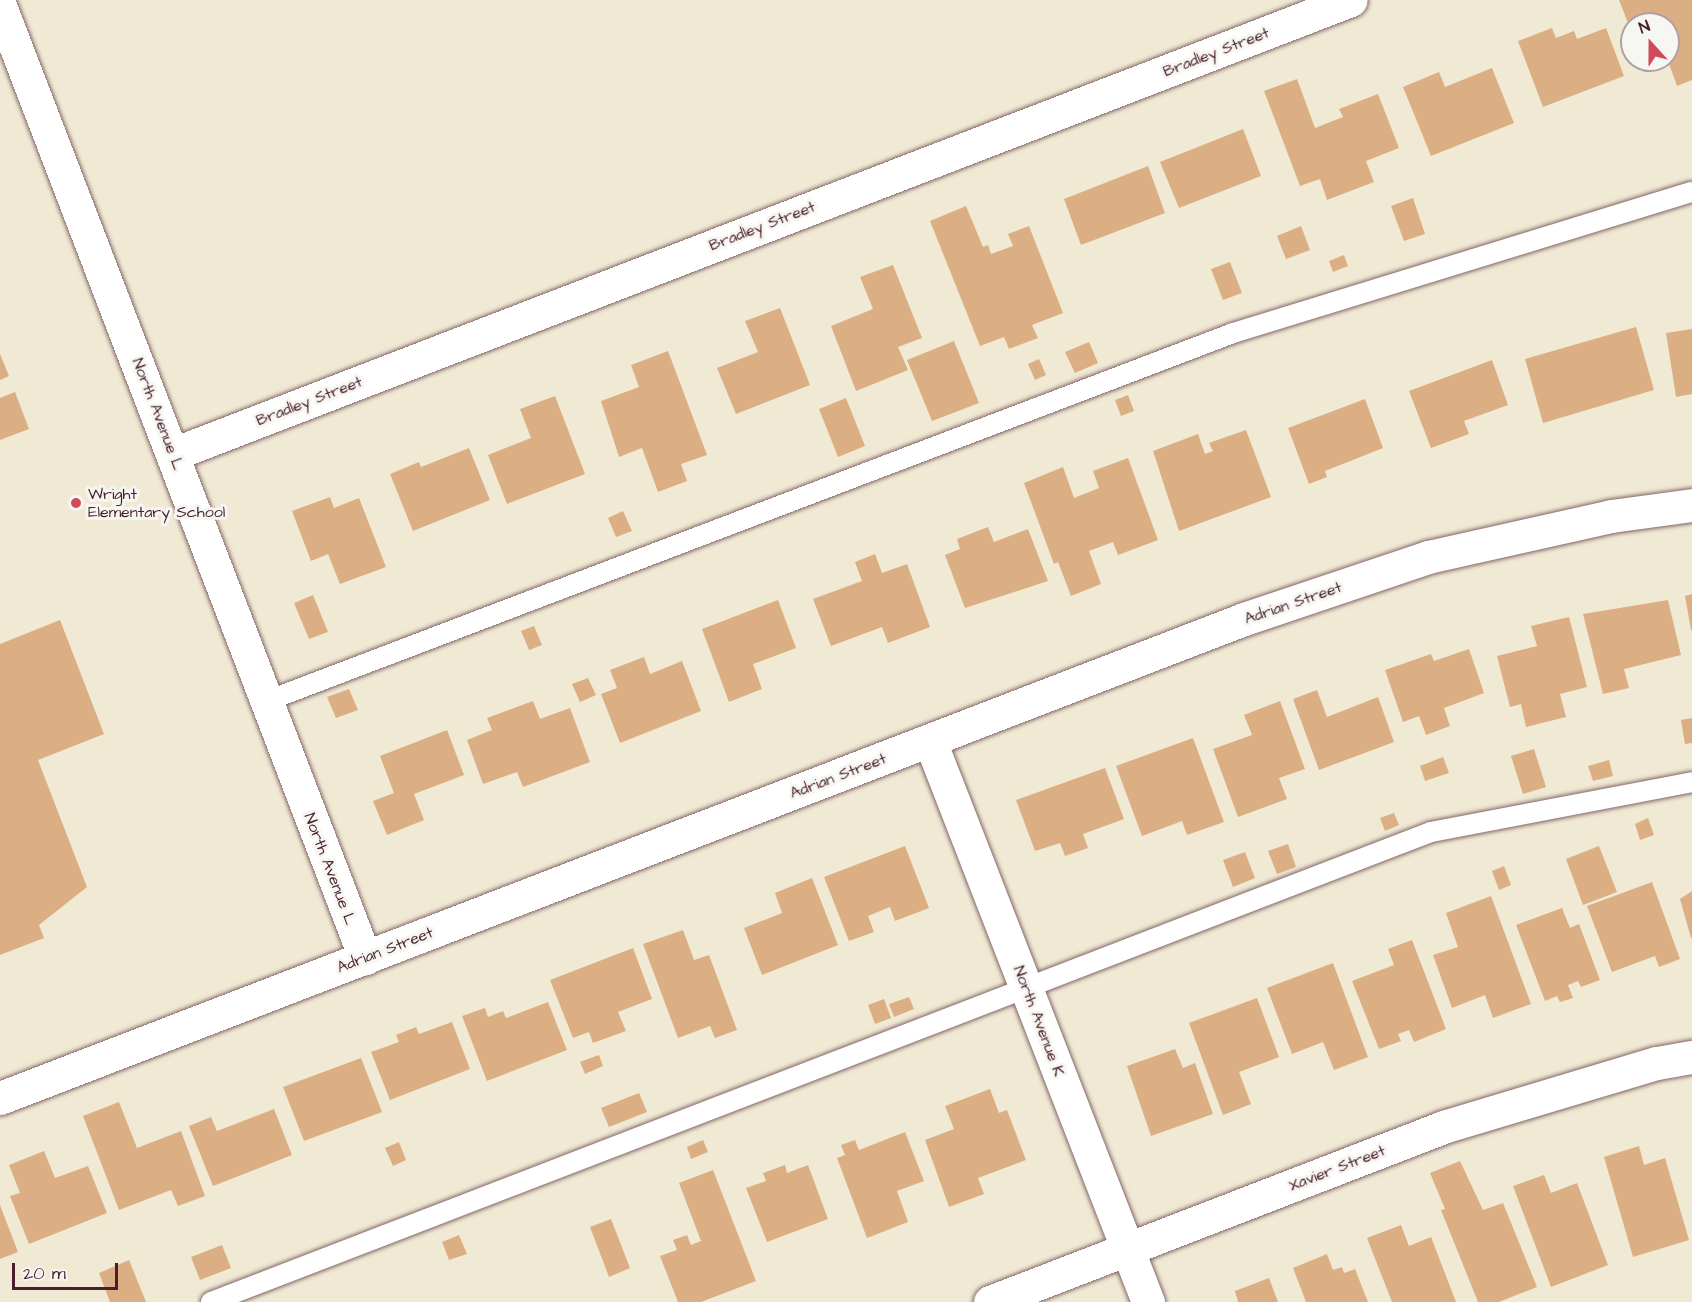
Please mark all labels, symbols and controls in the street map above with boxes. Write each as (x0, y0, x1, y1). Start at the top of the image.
north arrow (1620, 12, 1680, 72)
text: N (1636, 15, 1653, 39)
street label: Bradley Street (1160, 23, 1272, 81)
street label: Bradley Street (706, 197, 818, 255)
street label: North Avenue L (128, 355, 188, 473)
street label: Bradley Street (253, 372, 365, 430)
place label: Wright Elementary School (88, 484, 225, 522)
marker: Wright Elementary School (69, 496, 83, 510)
street label: Adrian Street (1242, 577, 1344, 629)
street label: Adrian Street (787, 749, 889, 803)
street label: North Avenue L (300, 810, 360, 928)
street label: Adrian Street (334, 923, 436, 977)
street label: North Avenue K (1009, 963, 1069, 1079)
street label: Xavier Street (1286, 1141, 1388, 1195)
scale bar (15, 1251, 122, 1289)
text: 20 m (23, 1261, 66, 1286)

